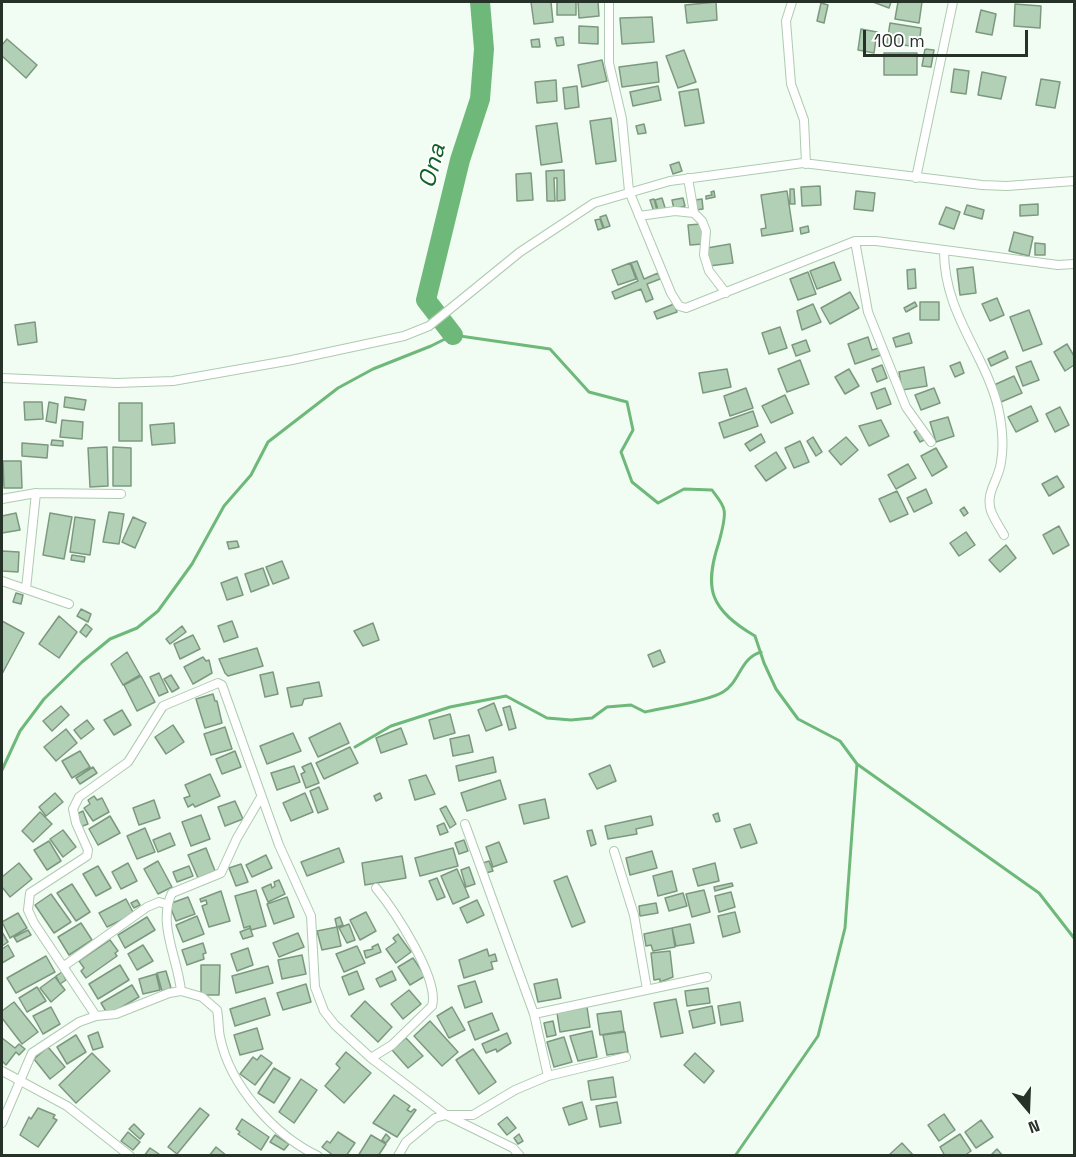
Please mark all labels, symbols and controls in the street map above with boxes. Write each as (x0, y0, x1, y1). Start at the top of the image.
scale bar (866, 18, 1031, 56)
text: 100 m (874, 29, 925, 52)
water label: Ona (413, 141, 453, 191)
north arrow (998, 1079, 1058, 1139)
text: N (1026, 1115, 1043, 1138)

